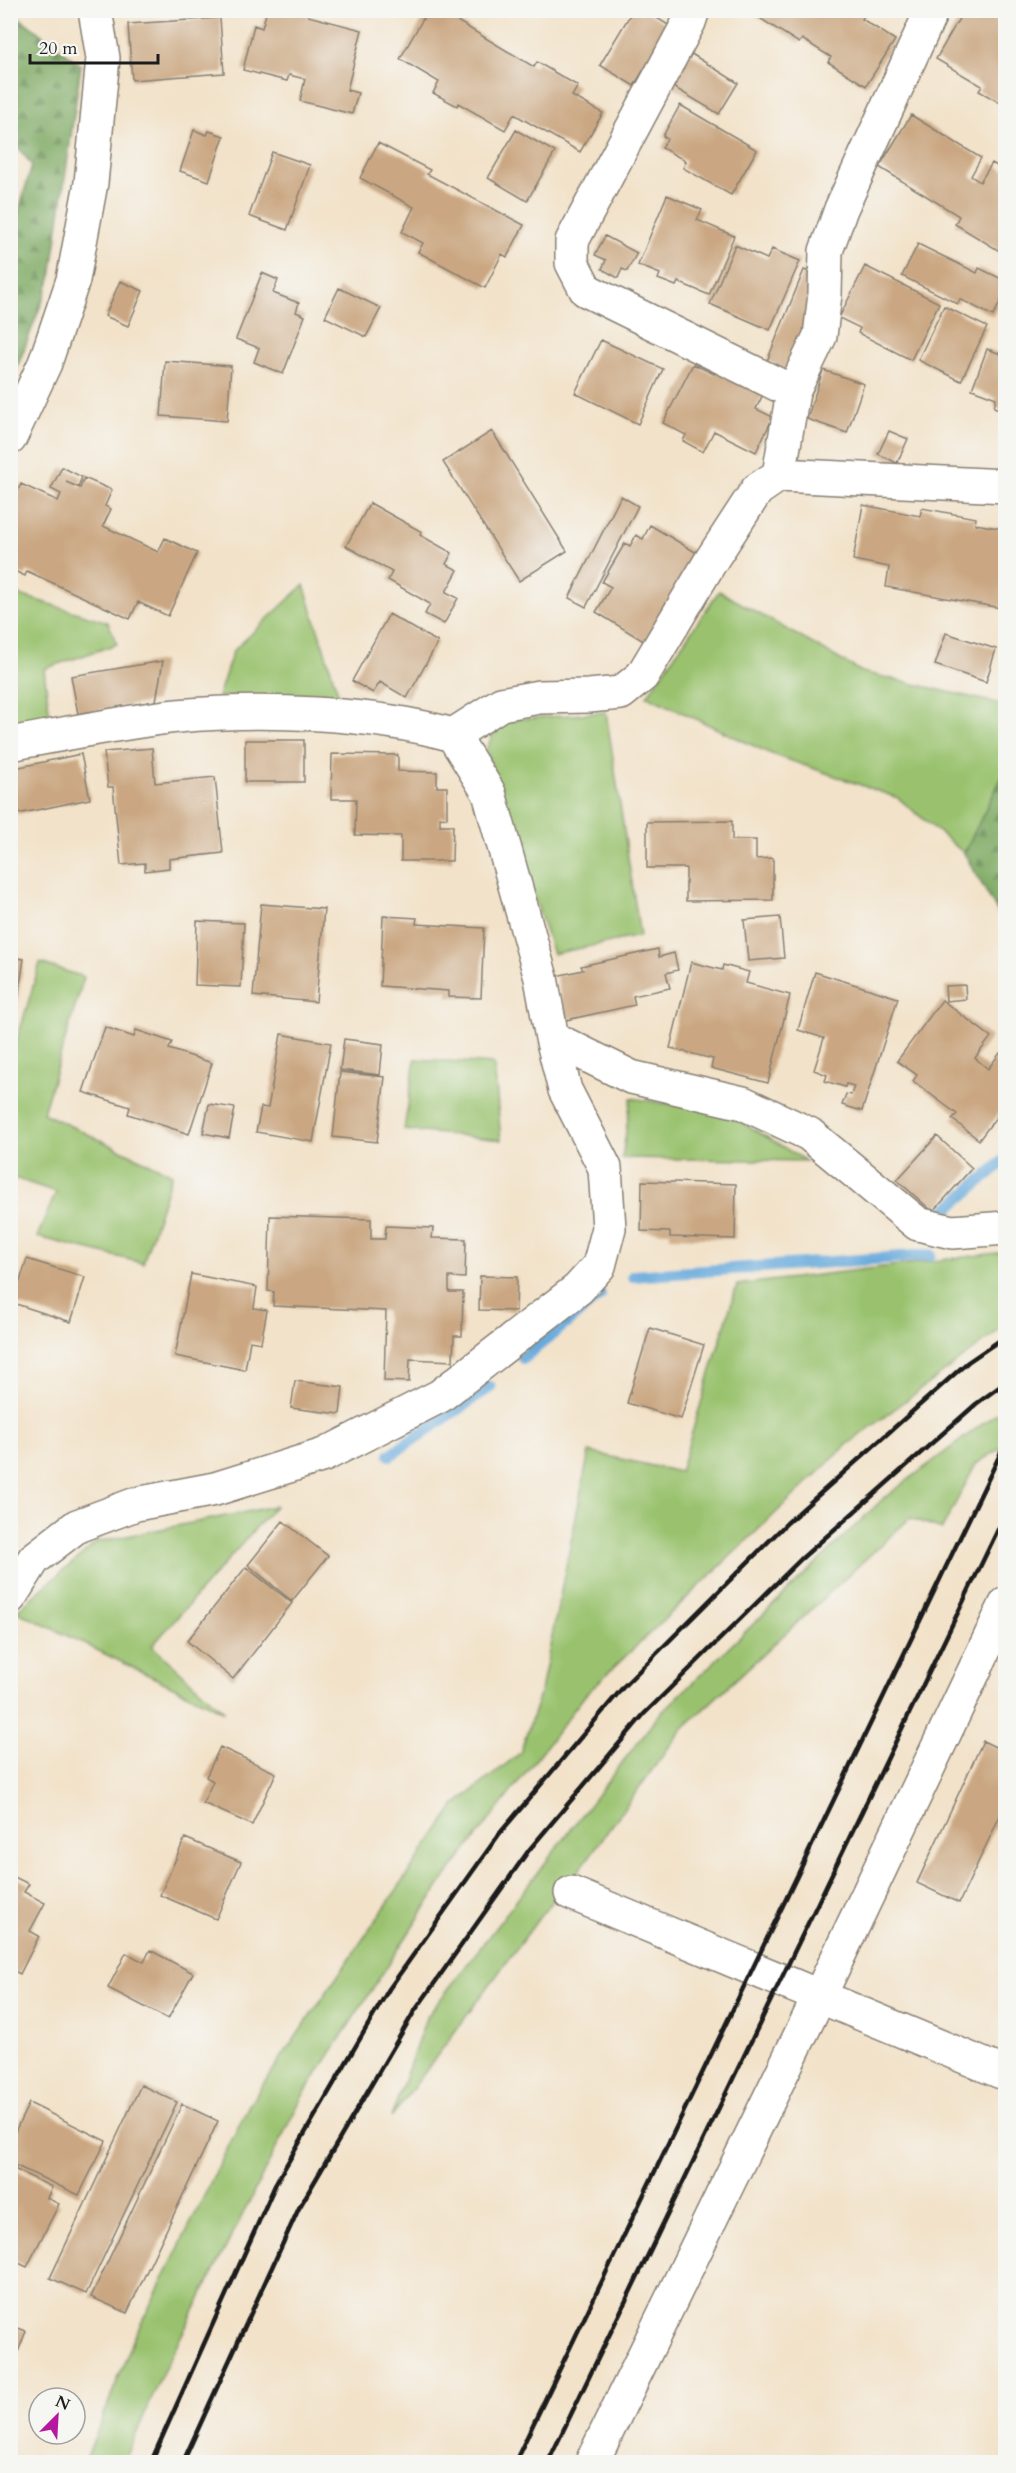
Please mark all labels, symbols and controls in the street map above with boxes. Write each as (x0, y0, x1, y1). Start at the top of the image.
scale bar (30, 27, 158, 65)
text: 20 m (39, 36, 78, 61)
north arrow (27, 2386, 87, 2446)
text: N (52, 2390, 74, 2416)

